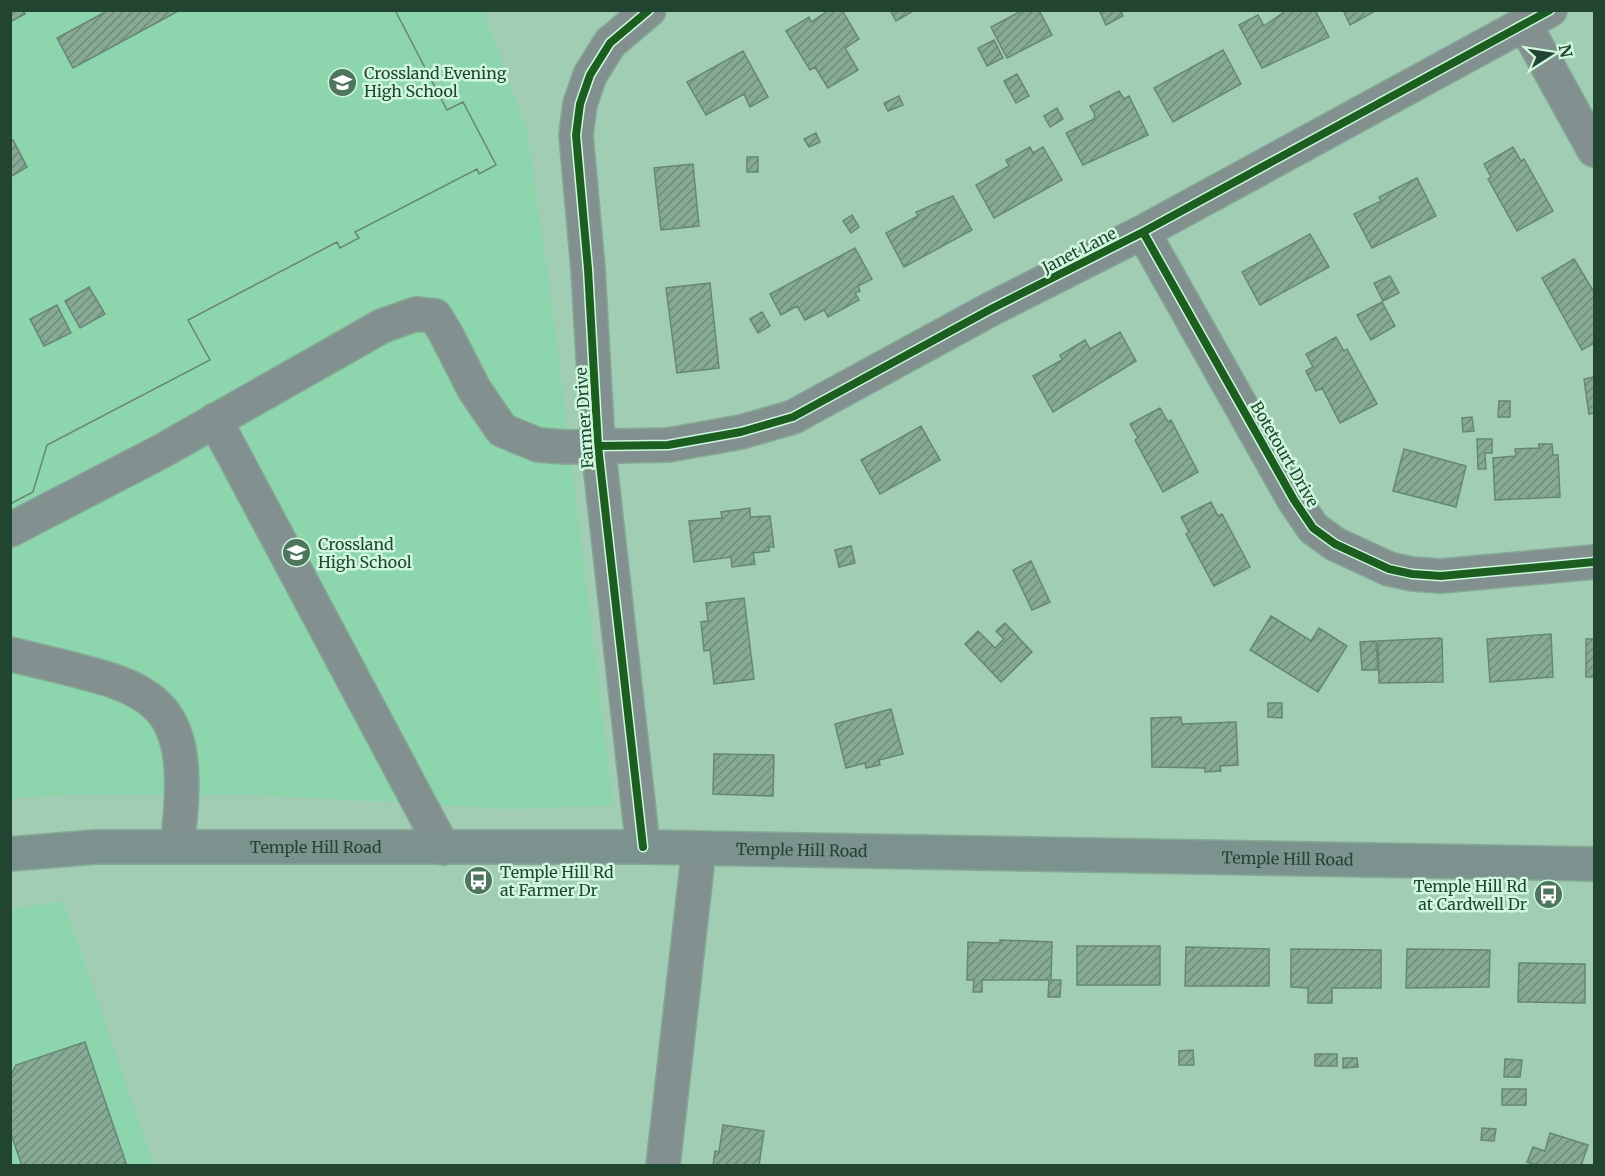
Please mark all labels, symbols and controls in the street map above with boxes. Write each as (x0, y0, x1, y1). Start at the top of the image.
north arrow (1521, 24, 1581, 84)
text: N (1555, 43, 1577, 59)
place label: Crossland Evening High School (364, 63, 507, 101)
school or university icon: Crossland Evening High School (327, 66, 359, 98)
street label: Janet Lane (1037, 223, 1120, 278)
street label: Farmer Drive (570, 367, 598, 469)
street label: Botetourt Drive (1247, 398, 1323, 510)
place label: Crossland High School (318, 534, 412, 572)
school or university icon: Crossland High School (281, 537, 313, 569)
street label: Temple Hill Road (250, 837, 382, 857)
street label: Temple Hill Road (736, 839, 868, 861)
street label: Temple Hill Road (1221, 847, 1354, 870)
place label: Temple Hill Rd at Farmer Dr (500, 862, 614, 900)
bus stop icon: Temple Hill Rd at Farmer Dr (463, 865, 495, 897)
place label: Temple Hill Rd at Cardwell Dr (1413, 876, 1527, 914)
bus stop icon: Temple Hill Rd at Cardwell Dr (1532, 879, 1564, 911)

